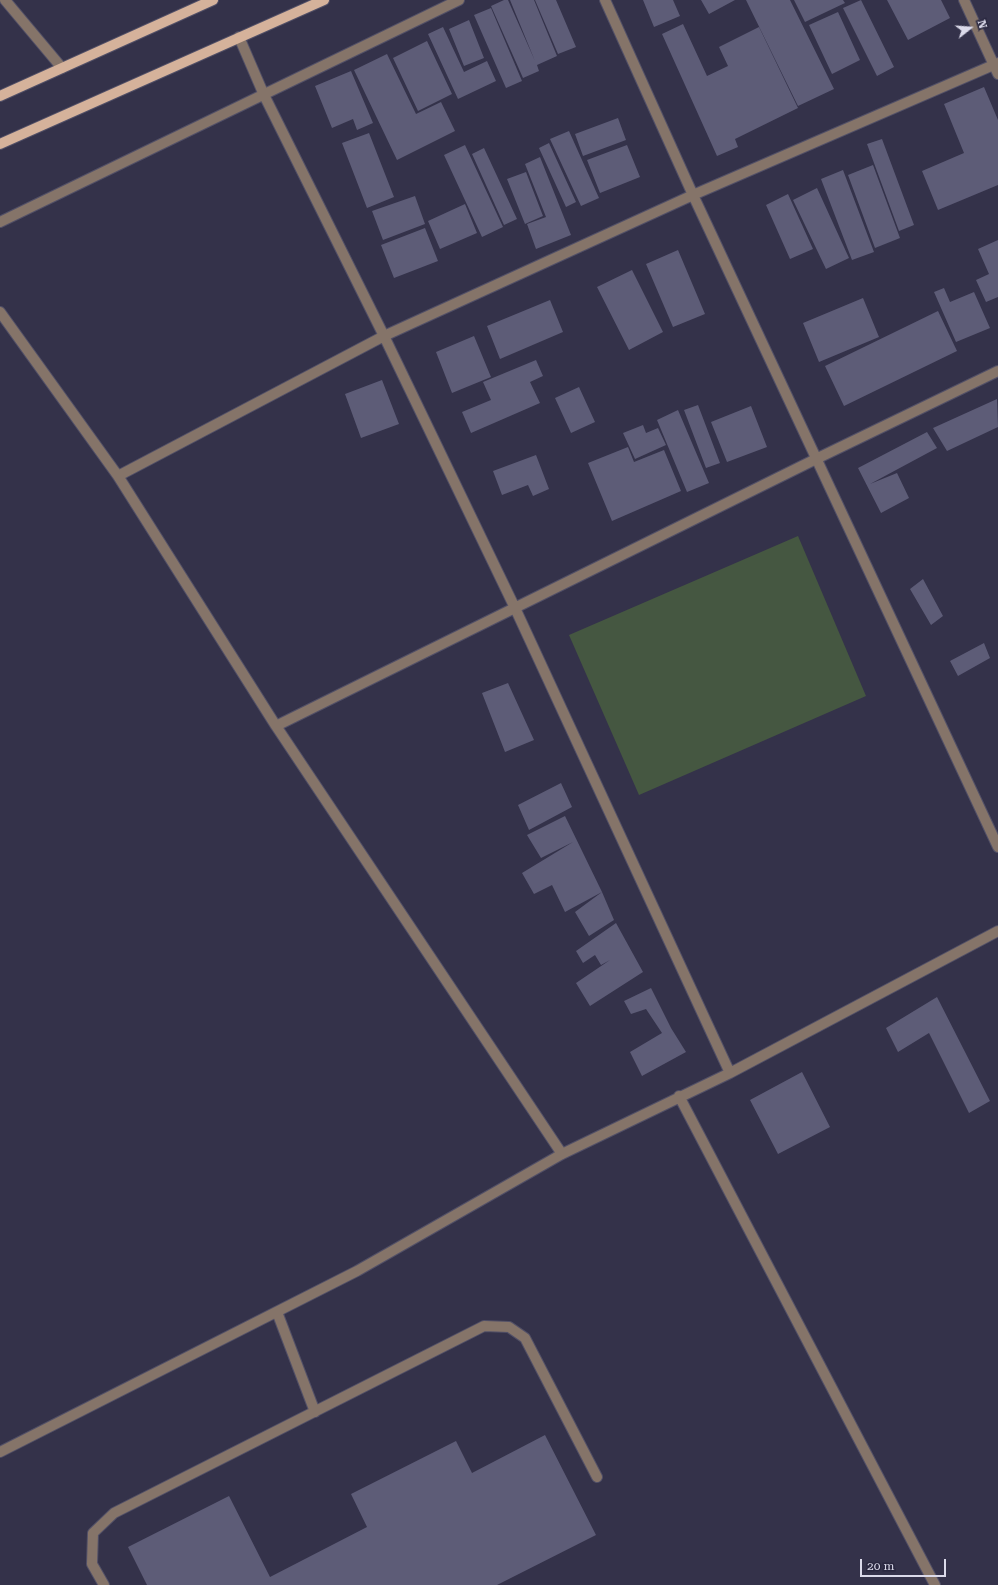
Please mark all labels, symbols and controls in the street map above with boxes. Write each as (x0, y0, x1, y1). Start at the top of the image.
north arrow (950, 8, 990, 48)
text: N (974, 18, 989, 30)
scale bar (862, 1551, 948, 1577)
text: 20 m (867, 1559, 894, 1573)

